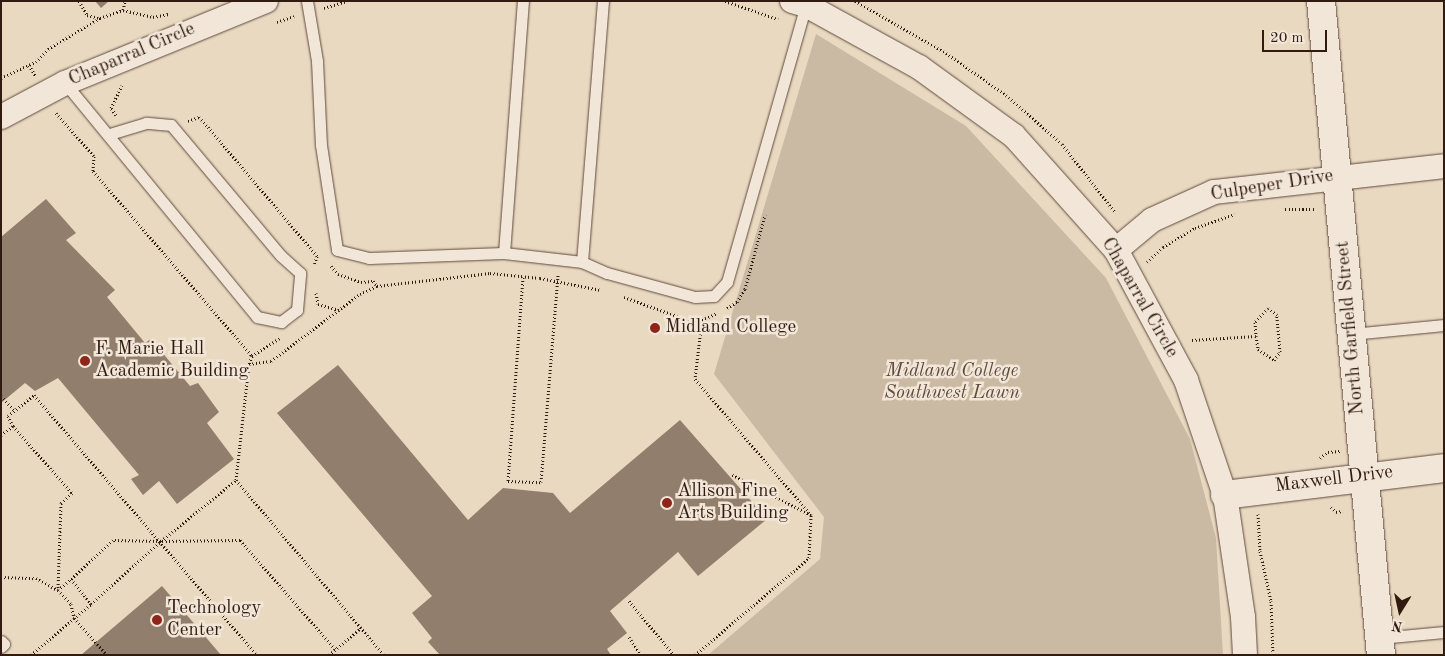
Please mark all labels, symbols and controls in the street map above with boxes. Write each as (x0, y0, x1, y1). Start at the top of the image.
street label: Chaparral Circle (65, 18, 199, 92)
scale bar (1265, 20, 1330, 52)
text: 20 m (1270, 31, 1304, 46)
street label: Culpeper Drive (1209, 165, 1335, 207)
street label: Chaparral Circle (1095, 234, 1183, 362)
street label: North Garfield Street (1332, 240, 1370, 416)
place label: Midland College (665, 317, 796, 339)
marker: Midland College (649, 322, 661, 334)
place label: F. Marie Hall Academic Building (95, 339, 249, 383)
marker: F. Marie Hall Academic Building (79, 355, 91, 367)
park label: Midland College Southwest Lawn (884, 361, 1020, 405)
street label: Maxwell Drive (1274, 461, 1394, 499)
place label: Allison Fine Arts Building (677, 481, 789, 525)
marker: Allison Fine Arts Building (661, 497, 673, 509)
north arrow (1375, 586, 1425, 636)
place label: Technology Center (167, 598, 261, 642)
marker: Technology Center (151, 614, 163, 626)
text: N (1391, 618, 1404, 634)

